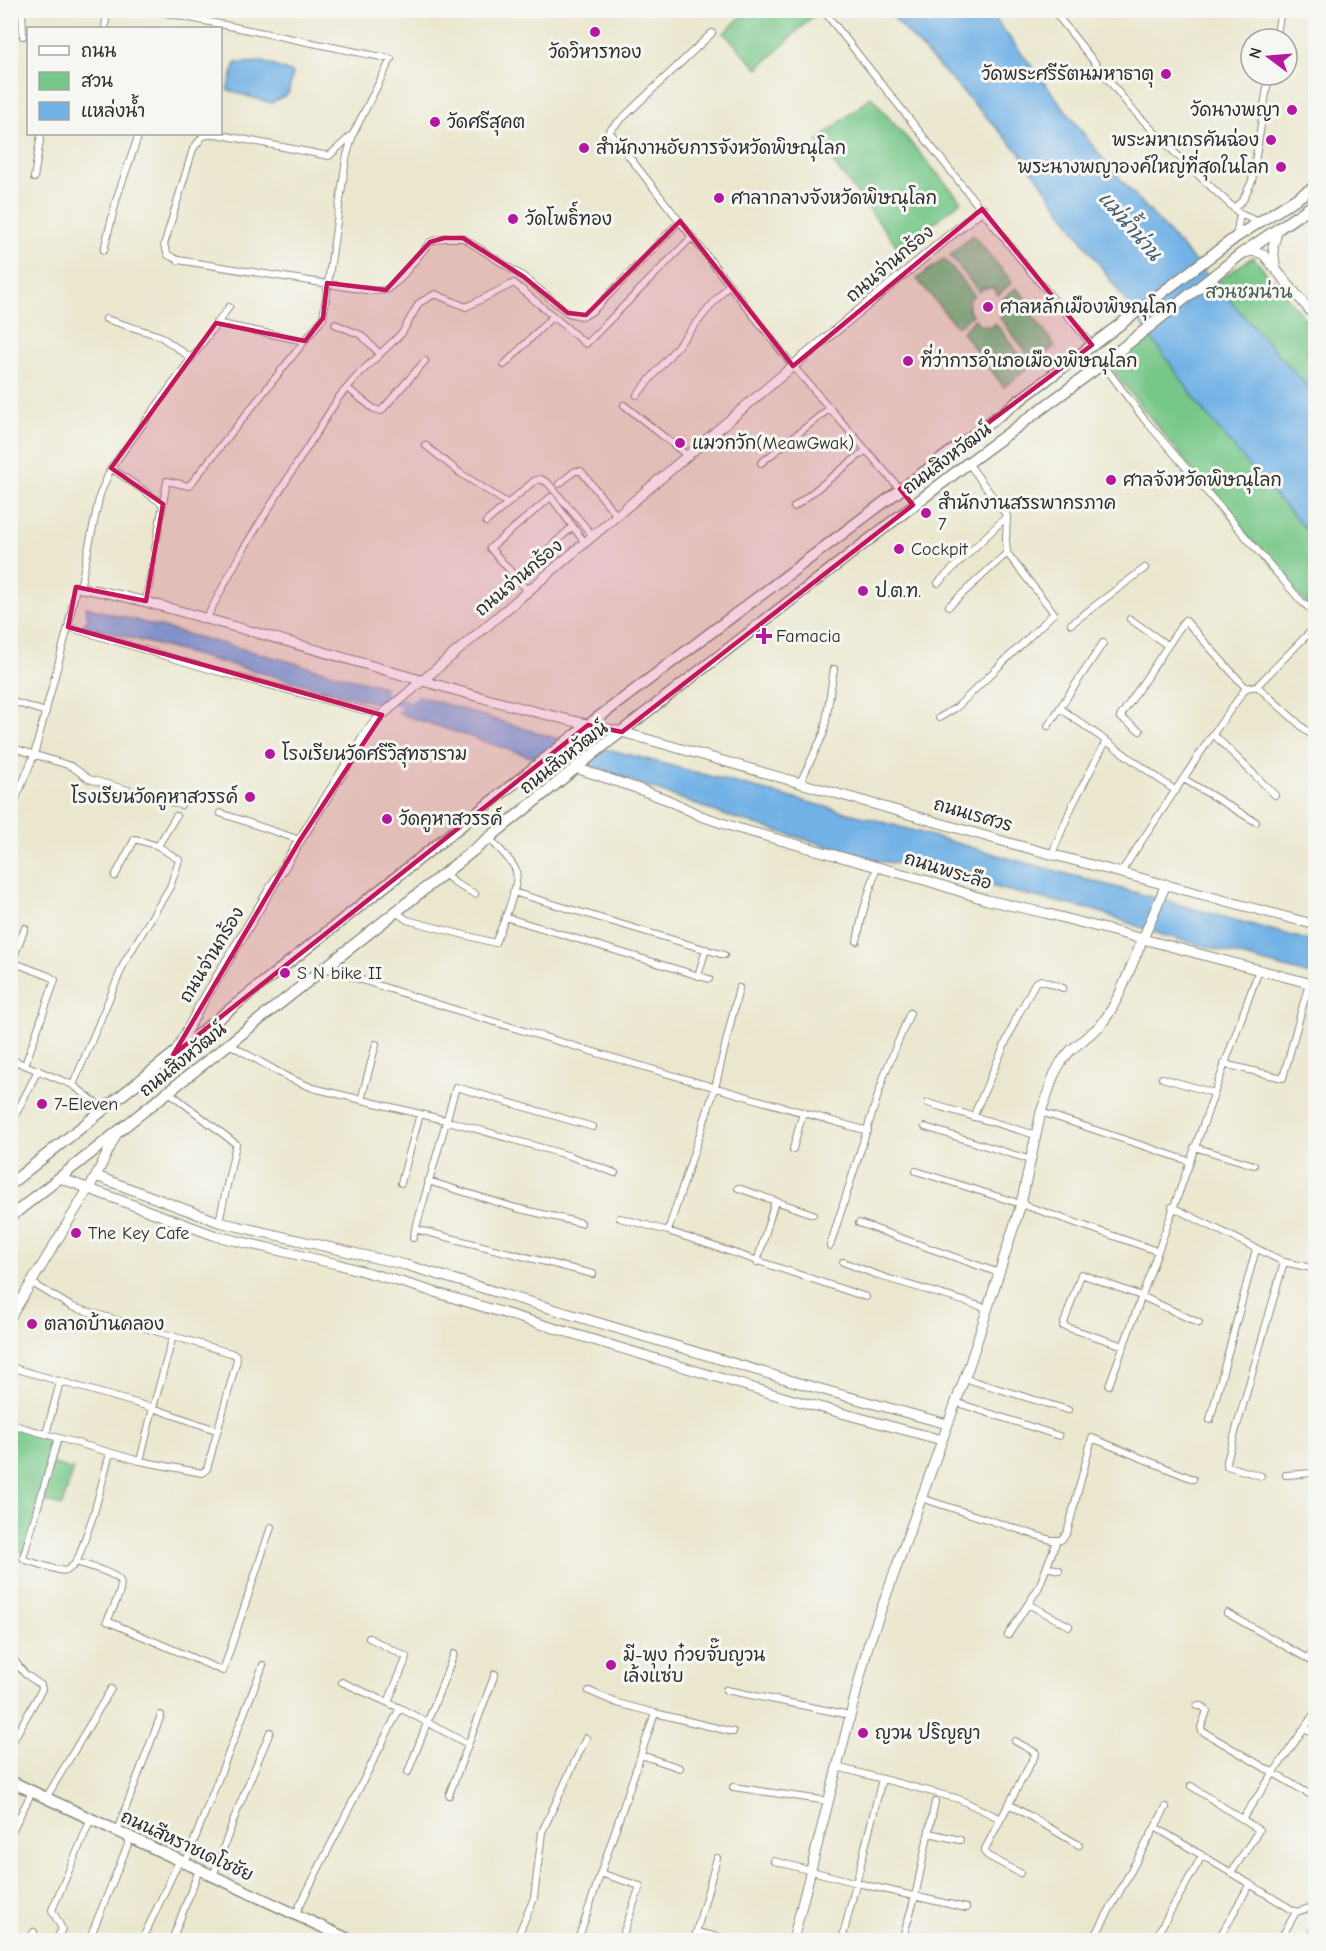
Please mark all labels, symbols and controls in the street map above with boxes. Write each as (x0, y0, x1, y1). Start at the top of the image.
marker: วัดวิหารทอง (588, 25, 602, 39)
legend (27, 27, 222, 135)
north arrow (1239, 27, 1299, 87)
text: ถนน (81, 41, 116, 62)
place label: วัดวิหารทอง (548, 41, 642, 63)
text: N (1245, 46, 1266, 61)
place label: วัดพระศรีรัตนมหาธาตุ (981, 62, 1154, 88)
marker: วัดพระศรีรัตนมหาธาตุ (1159, 67, 1173, 81)
text: สวน (81, 71, 113, 92)
text: แหล่งน้ำ (81, 94, 145, 122)
place label: วัดนางพญา (1190, 99, 1280, 121)
marker: วัดนางพญา (1285, 103, 1299, 117)
place label: วัดศรีสุคต (447, 110, 525, 136)
marker: วัดศรีสุคต (428, 115, 442, 129)
place label: พระมหาเถรคันฉ่อง (1112, 128, 1259, 151)
marker: พระมหาเถรคันฉ่อง (1264, 133, 1278, 147)
place label: สำนักงานอัยการจังหวัดพิษณุโลก (596, 135, 846, 162)
marker: สำนักงานอัยการจังหวัดพิษณุโลก (577, 141, 591, 155)
place label: พระนางพญาองค์ใหญ่ที่สุดในโลก (1017, 149, 1269, 181)
marker: พระนางพญาองค์ใหญ่ที่สุดในโลก (1274, 160, 1288, 174)
water label: แม่น้ำน่าน (1094, 182, 1172, 266)
place label: ศาลากลางจังหวัดพิษณุโลก (731, 185, 937, 212)
marker: ศาลากลางจังหวัดพิษณุโลก (712, 191, 726, 205)
place label: วัดโพธิ์ทอง (525, 201, 612, 230)
marker: วัดโพธิ์ทอง (506, 212, 520, 226)
street label: ถนนจ่านกร้อง (841, 220, 938, 307)
park label: สวนชมน่าน (1205, 280, 1293, 303)
place label: ศาลหลักเมืองพิษณุโลก (1000, 294, 1177, 321)
marker: ศาลหลักเมืองพิษณุโลก (981, 300, 995, 314)
place label: ที่ว่าการอำเภอเมืองพิษณุโลก (920, 343, 1138, 375)
marker: ที่ว่าการอำเภอเมืองพิษณุโลก (901, 354, 915, 368)
street label: ถนนสิงหวัฒน์ (897, 416, 996, 499)
place label: แมวกวัก(MeawGwak) (692, 432, 854, 454)
marker: แมวกวัก(MeawGwak) (673, 436, 687, 450)
place label: ศาลจังหวัดพิษณุโลก (1123, 467, 1282, 494)
marker: ศาลจังหวัดพิษณุโลก (1104, 473, 1118, 487)
place label: สำนักงานสรรพากรภาค 7 (938, 491, 1116, 535)
marker: สำนักงานสรรพากรภาค 7 (919, 506, 933, 520)
street label: ถนนจ่านกร้อง (470, 534, 567, 621)
place label: Cockpit (911, 539, 969, 560)
marker: Cockpit (892, 542, 906, 556)
place label: ป.ต.ท. (875, 580, 921, 602)
marker: ป.ต.ท. (856, 584, 870, 598)
place label: Famacia (776, 626, 841, 647)
marker: Famacia (757, 629, 771, 643)
street label: ถนนสิงหวัฒน์ (514, 715, 612, 799)
place label: โรงเรียนวัดศรีวิสุทธาราม (282, 741, 467, 768)
marker: โรงเรียนวัดศรีวิสุทธาราม (263, 747, 277, 761)
place label: โรงเรียนวัดคูหาสวรรค์ (71, 784, 238, 811)
marker: โรงเรียนวัดคูหาสวรรค์ (243, 790, 257, 804)
street label: ถนนเรศวร (931, 794, 1015, 836)
place label: วัดคูหาสวรรค์ (399, 806, 503, 833)
marker: วัดคูหาสวรรค์ (380, 812, 394, 826)
street label: ถนนพระลือ (902, 846, 995, 894)
street label: ถนนจ่านกร้อง (173, 902, 249, 1007)
place label: S N bike II (297, 963, 382, 984)
marker: S N bike II (278, 966, 292, 980)
street label: ถนนสิงหวัฒน์ (134, 1016, 231, 1101)
place label: 7-Eleven (54, 1094, 118, 1115)
marker: 7-Eleven (35, 1097, 49, 1111)
place label: The Key Cafe (88, 1223, 189, 1244)
marker: The Key Cafe (69, 1226, 83, 1240)
place label: ตลาดบ้านคลอง (44, 1312, 164, 1335)
marker: ตลาดบ้านคลอง (25, 1317, 39, 1331)
place label: มี-พุง ก๋วยจั๊บญวน เล้งแซ่บ (623, 1637, 765, 1687)
marker: มี-พุง ก๋วยจั๊บญวน เล้งแซ่บ (604, 1658, 618, 1672)
place label: ญวน ปริญญา (875, 1722, 981, 1744)
marker: ญวน ปริญญา (856, 1726, 870, 1740)
street label: ถนนสีหราชเดโชชัย (117, 1803, 258, 1886)

